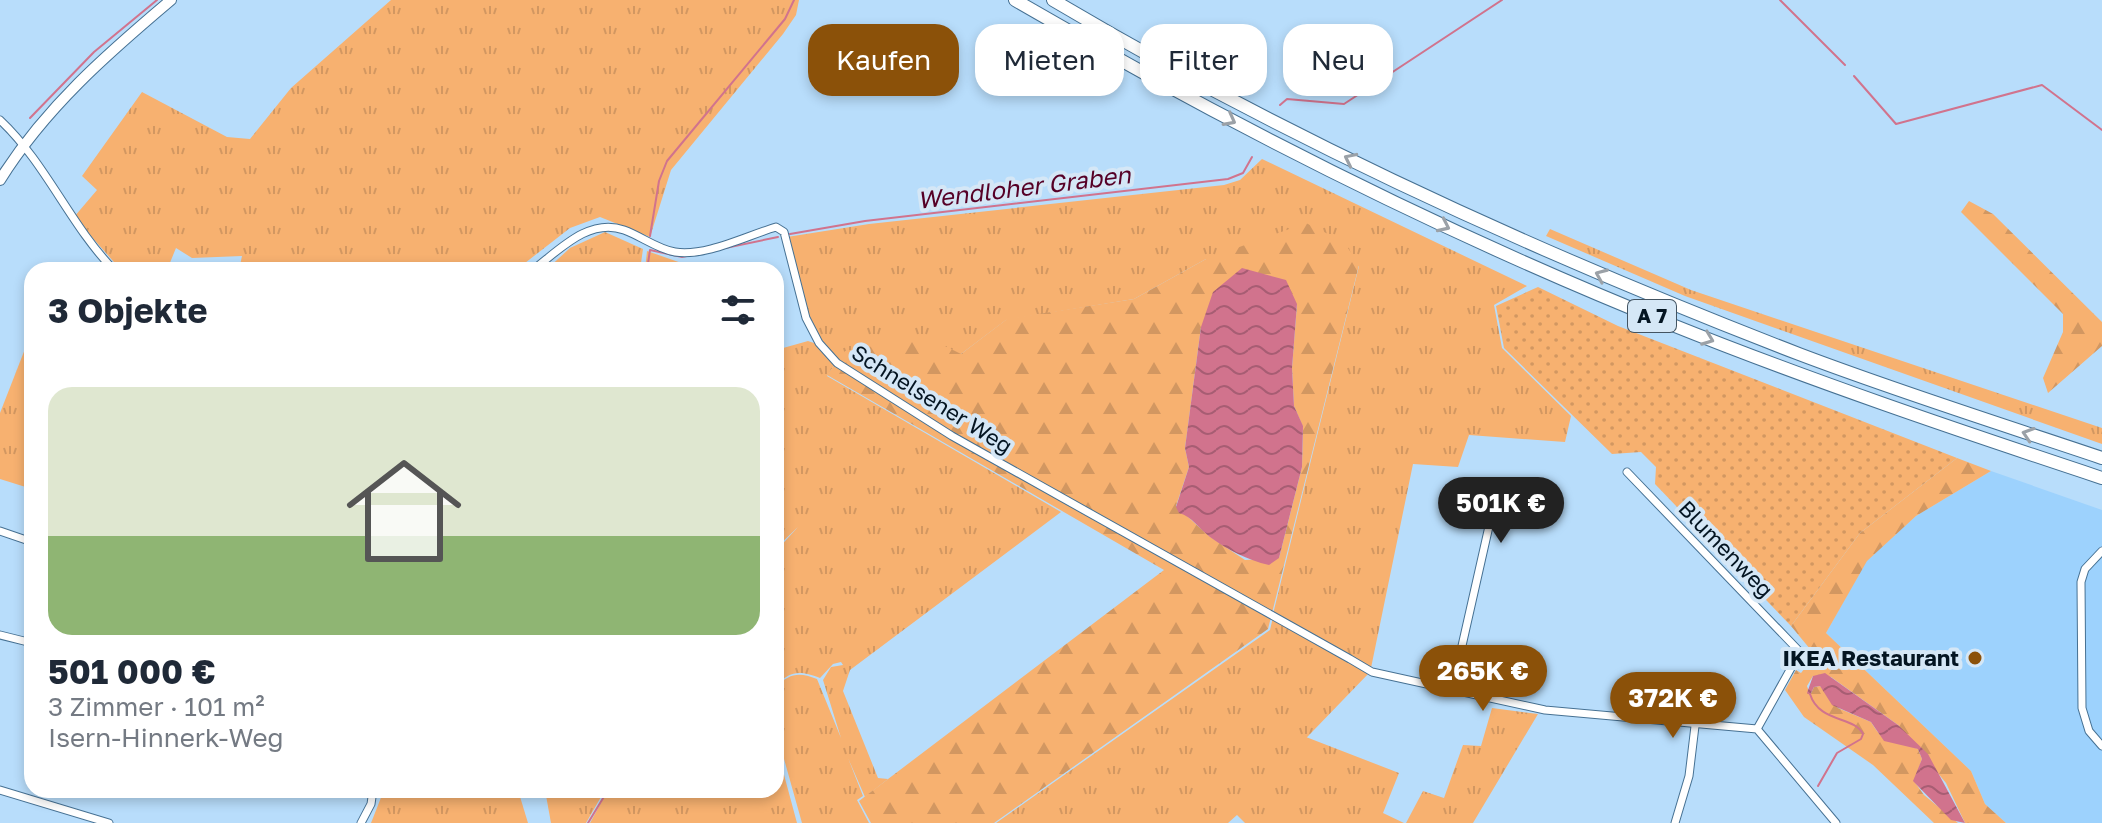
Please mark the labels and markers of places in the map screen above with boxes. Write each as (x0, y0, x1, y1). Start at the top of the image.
pin: 501K € (1436, 477, 1566, 545)
place label: IKEA Restaurant (1783, 644, 1959, 671)
pin: 265K € (1418, 645, 1548, 713)
marker: IKEA Restaurant (1966, 649, 1984, 667)
pin: 372K € (1608, 672, 1738, 740)

